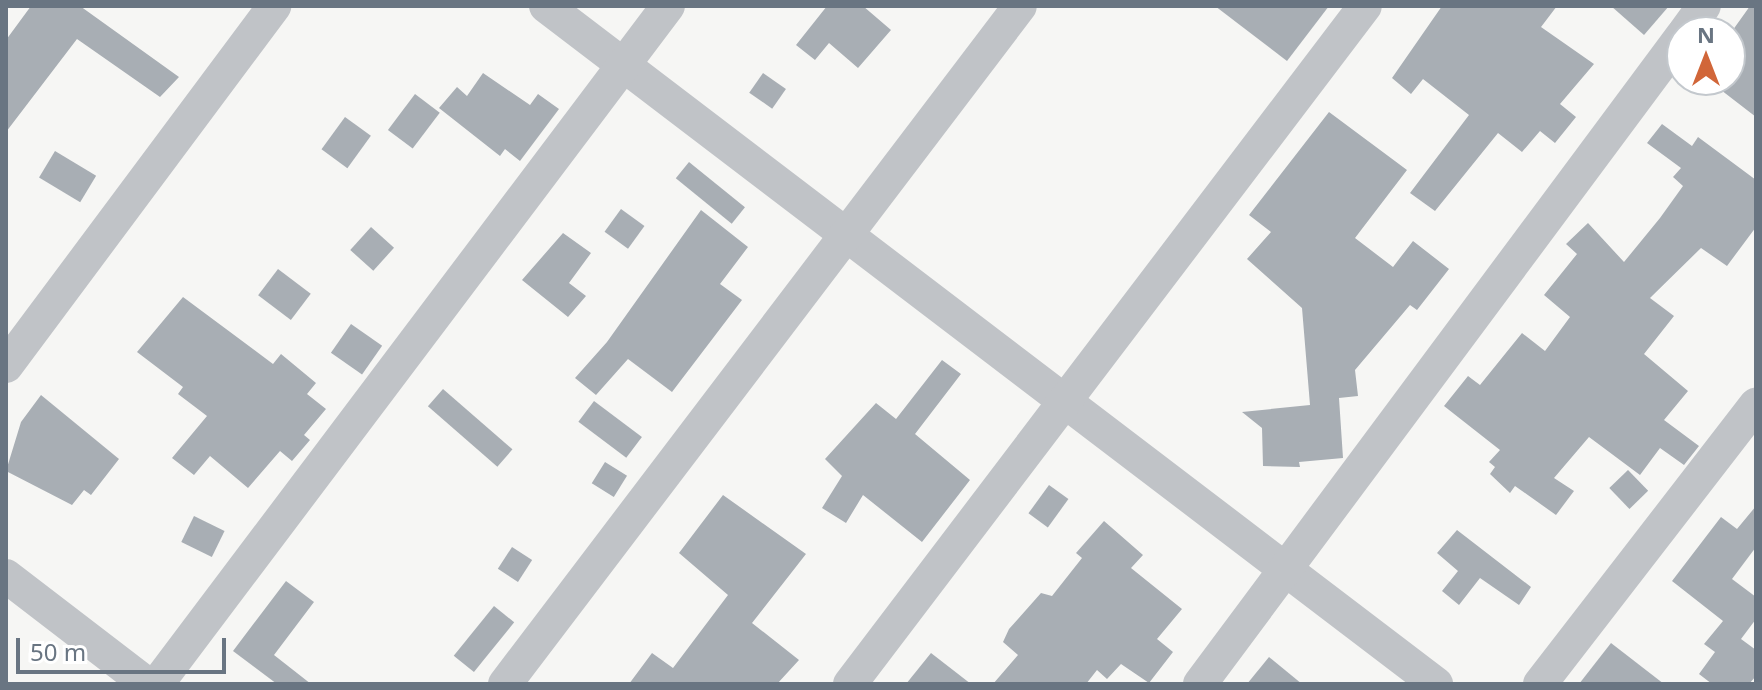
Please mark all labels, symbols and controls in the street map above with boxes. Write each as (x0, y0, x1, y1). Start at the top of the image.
north arrow (1666, 16, 1746, 96)
text: N (1697, 19, 1715, 49)
scale bar (20, 622, 230, 672)
text: 50 m (30, 635, 86, 668)

